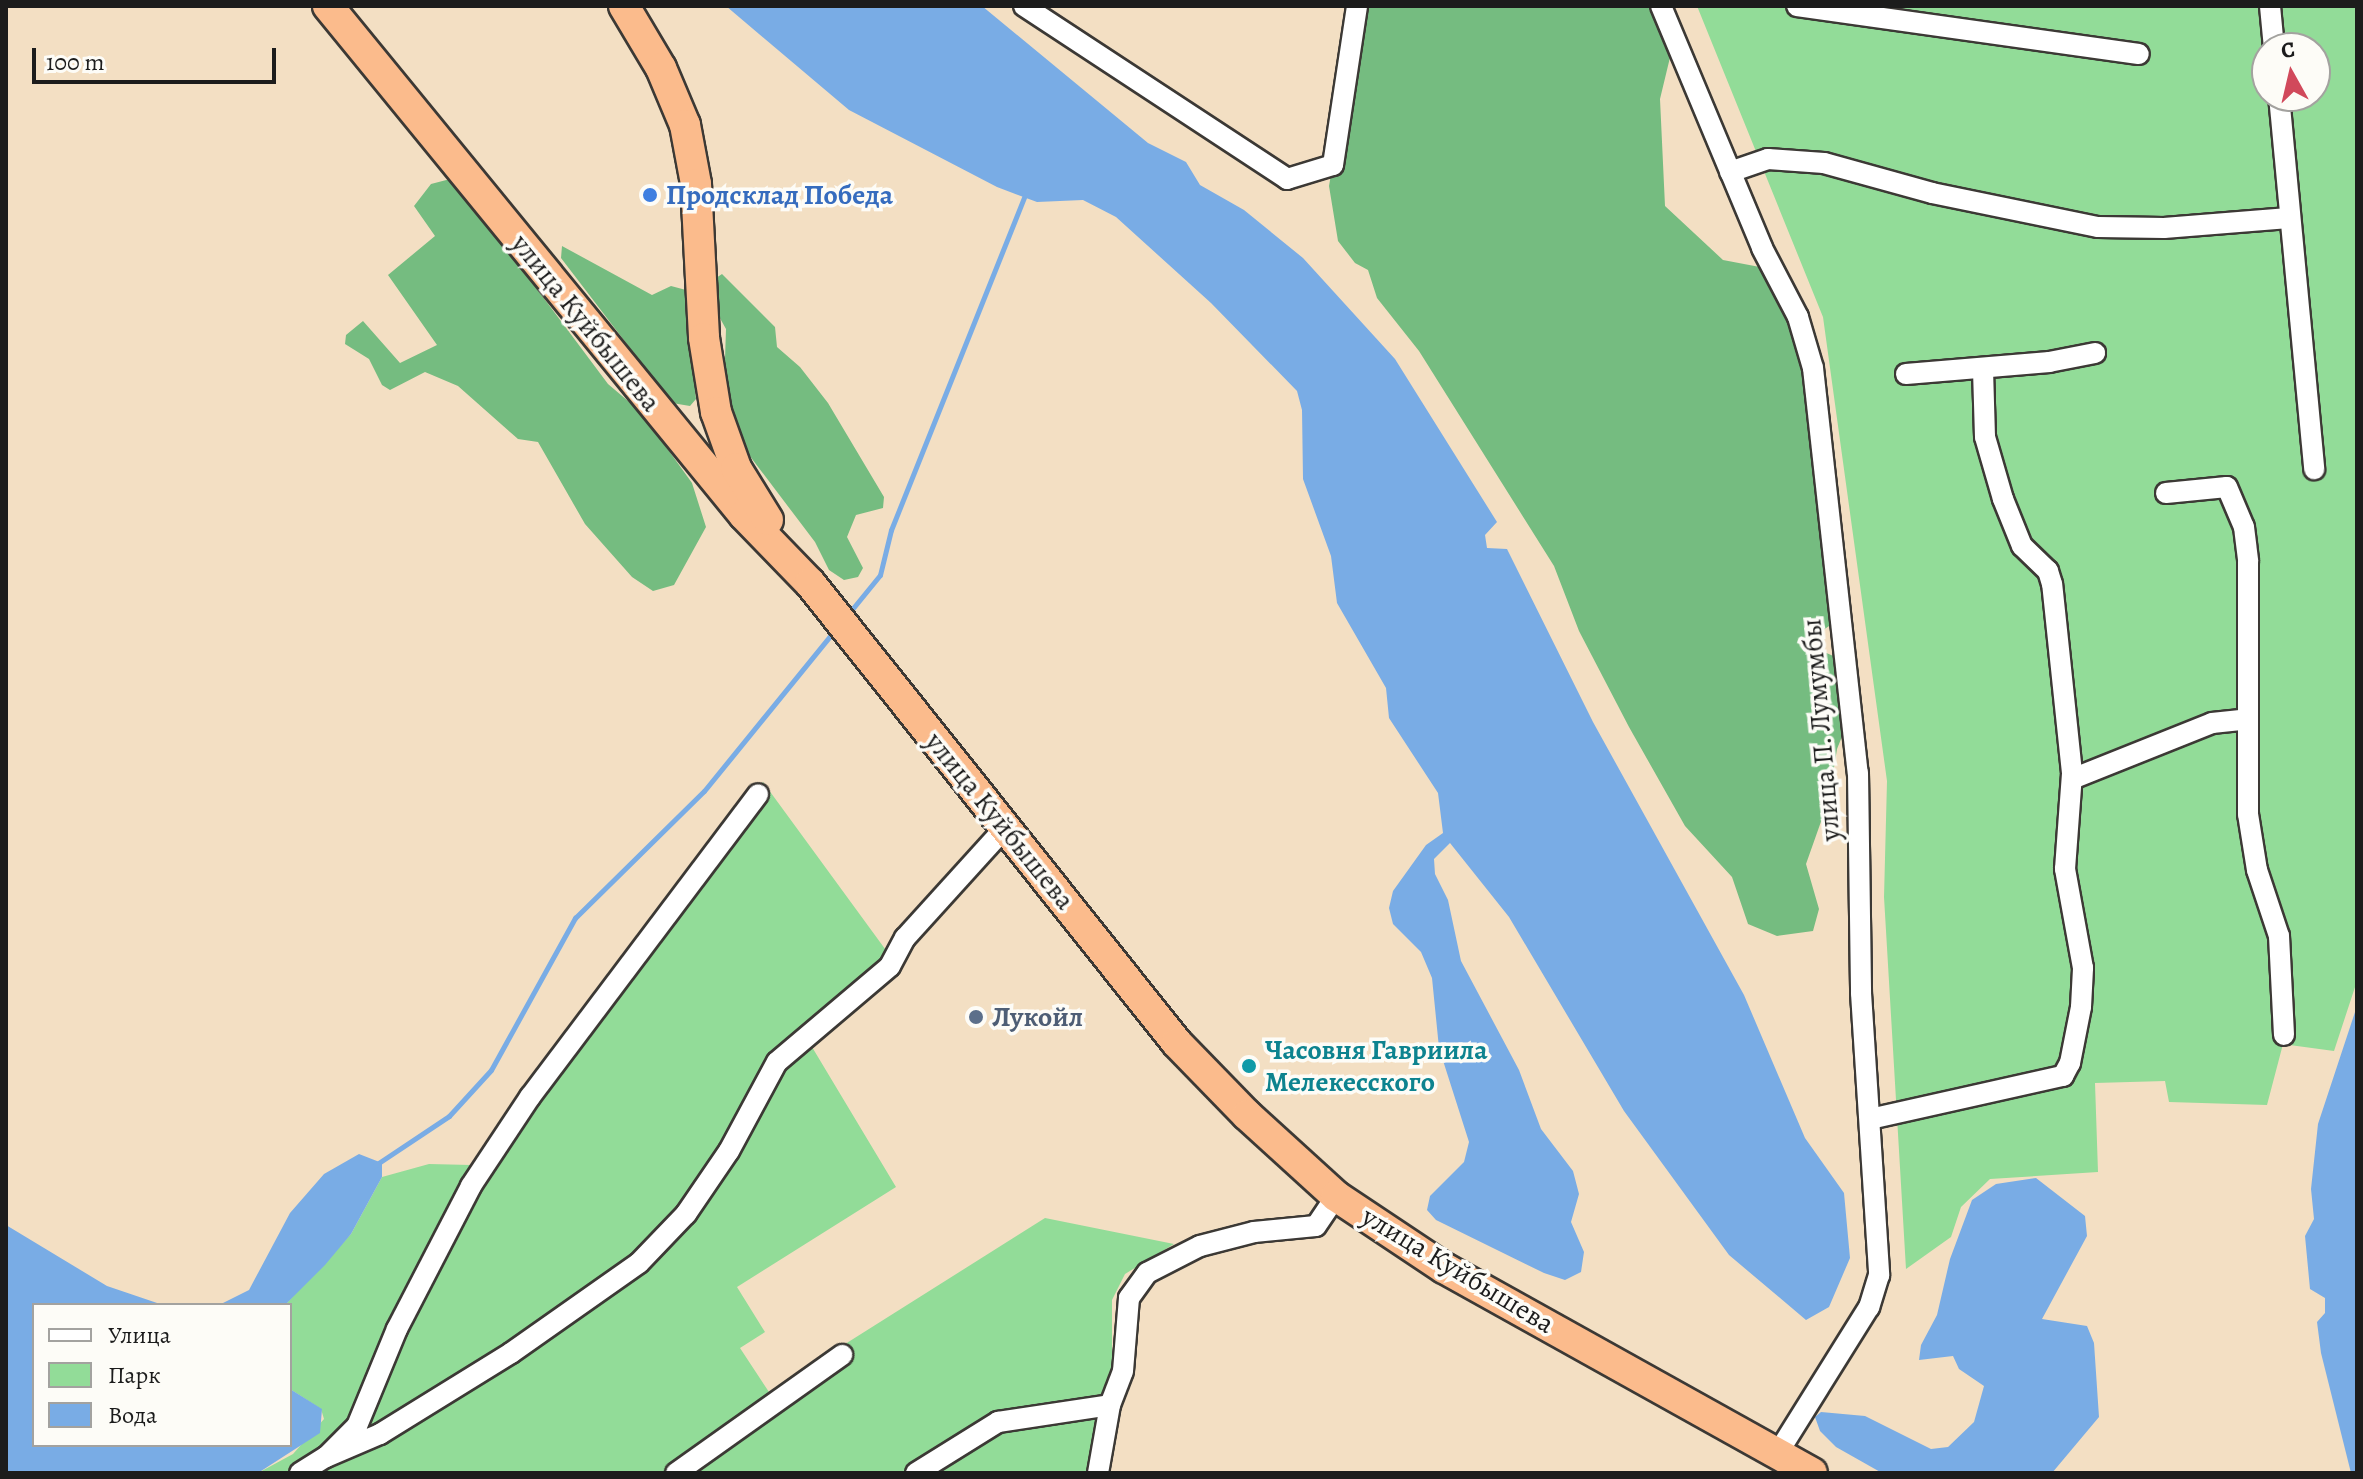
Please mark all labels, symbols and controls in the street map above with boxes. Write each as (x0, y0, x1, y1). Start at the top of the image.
scale bar (36, 32, 280, 82)
north arrow (2251, 32, 2331, 112)
text: С (2279, 34, 2297, 66)
text: 100 m (46, 46, 105, 78)
place label: Продсклад Победа (666, 178, 893, 212)
marker: Продсклад Победа (641, 186, 659, 204)
street label: улица Куйбышева (504, 228, 668, 418)
street label: улица П. Лумумбы (1795, 617, 1847, 843)
street label: улица Куйбышева (918, 726, 1082, 916)
place label: Лукойл (992, 1000, 1083, 1034)
marker: Лукойл (967, 1008, 985, 1026)
place label: Часовня Гавриила Мелекесского (1265, 1033, 1488, 1099)
marker: Часовня Гавриила Мелекесского (1240, 1057, 1258, 1075)
street label: улица Куйбышева (1356, 1199, 1560, 1341)
legend (32, 1303, 292, 1447)
text: Улица (108, 1319, 171, 1351)
text: Парк (108, 1359, 161, 1391)
text: Вода (108, 1399, 157, 1431)

